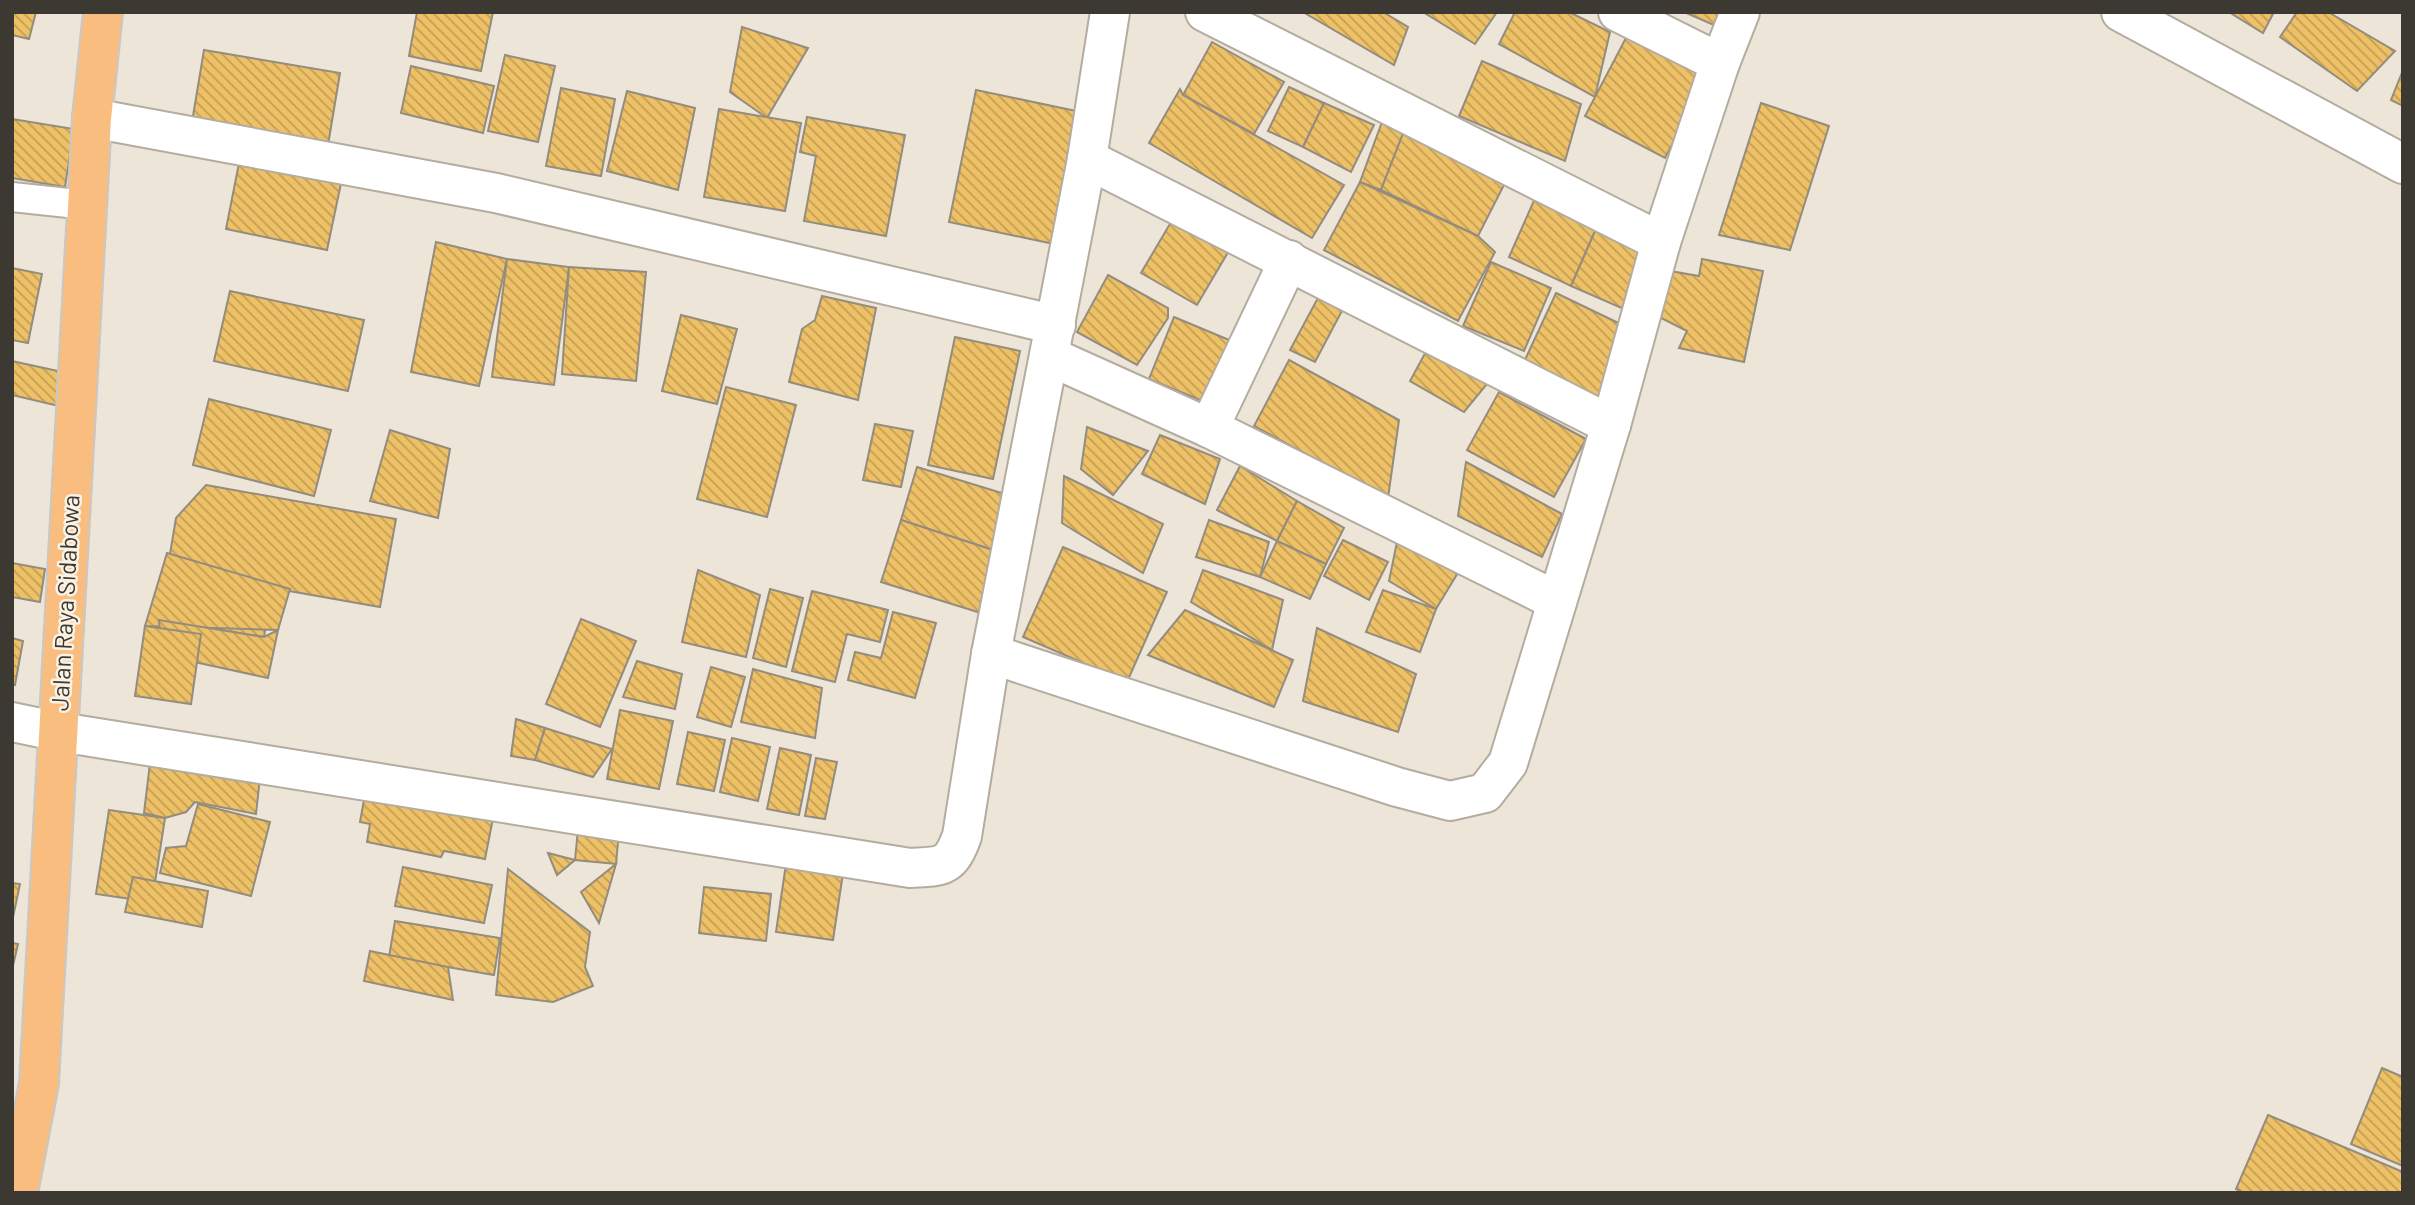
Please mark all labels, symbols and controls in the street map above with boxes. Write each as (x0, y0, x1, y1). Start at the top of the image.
street label: Jalan Raya Sidabowa (44, 494, 85, 712)

